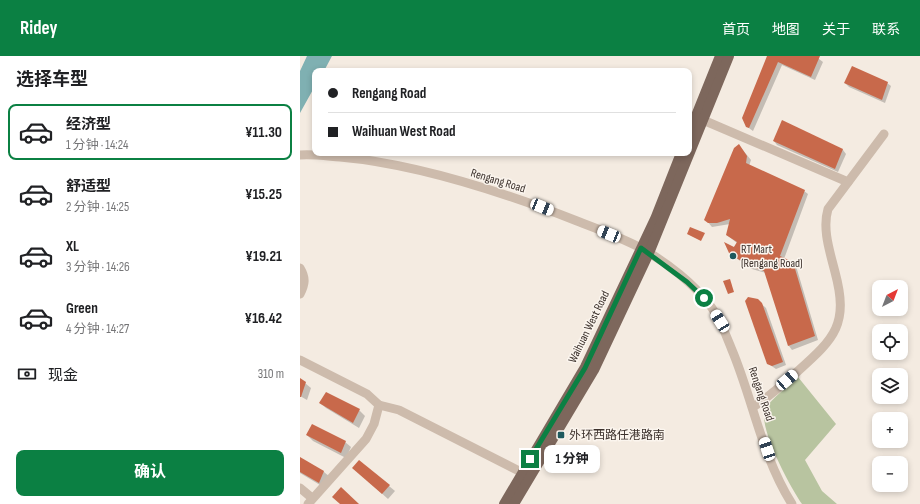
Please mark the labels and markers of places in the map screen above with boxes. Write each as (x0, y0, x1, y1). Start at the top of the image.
place label: RT Mart (Rengang Road) (741, 242, 803, 271)
marker: RT Mart (Rengang Road) (728, 251, 738, 261)
place label: 外环西路任港路南 (569, 428, 665, 443)
marker: 外环西路任港路南 (556, 430, 566, 440)

